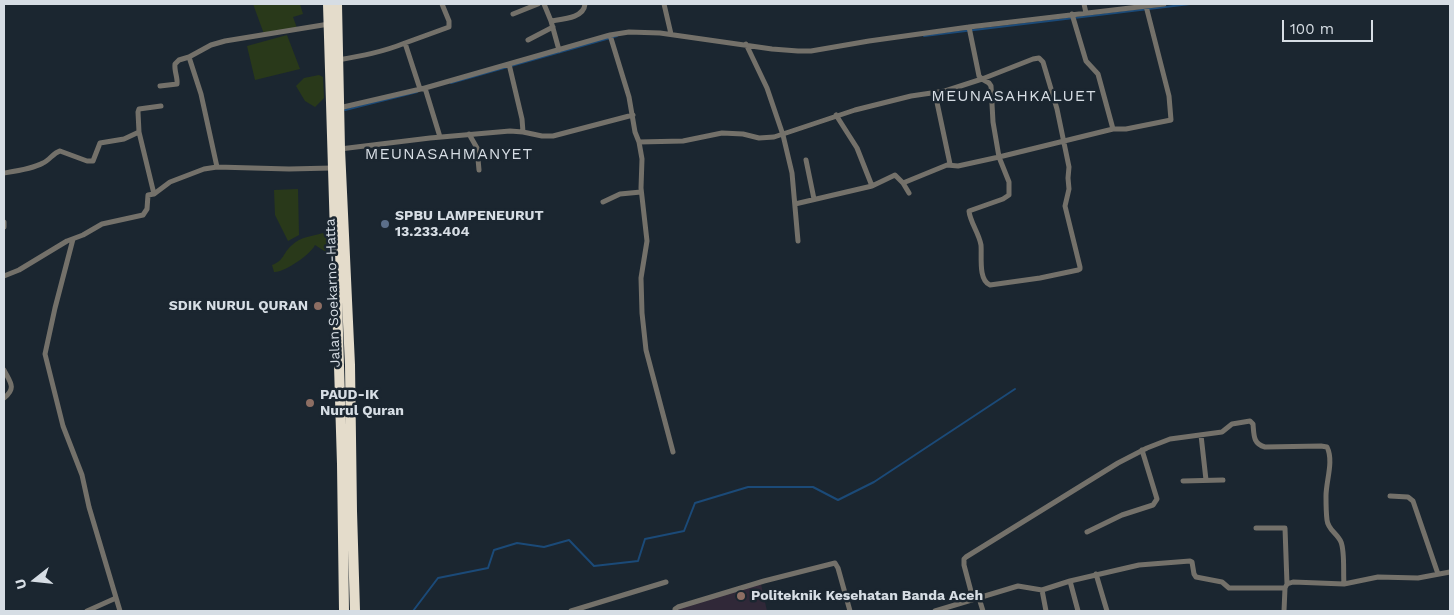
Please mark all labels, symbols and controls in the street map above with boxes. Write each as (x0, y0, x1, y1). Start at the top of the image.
scale bar (1284, 10, 1375, 42)
text: 100 m (1290, 20, 1334, 38)
district label: MEUNASAHKALUET (930, 86, 1098, 106)
district label: MEUNASAHMANYET (363, 144, 535, 164)
place label: SPBU LAMPENEURUT 13.233.404 (395, 208, 544, 240)
street label: Jalan Soekarno-Hatta (322, 218, 344, 368)
marker: SPBU LAMPENEURUT 13.233.404 (379, 218, 391, 230)
place label: SDIK NURUL QURAN (169, 298, 308, 314)
marker: SDIK NURUL QURAN (312, 300, 324, 312)
place label: PAUD-IK Nurul Quran (320, 387, 404, 420)
marker: PAUD-IK Nurul Quran (304, 397, 316, 409)
north arrow (10, 555, 60, 605)
text: U (12, 577, 30, 591)
place label: Politeknik Kesehatan Banda Aceh (751, 588, 983, 604)
marker: Politeknik Kesehatan Banda Aceh (735, 590, 747, 602)

